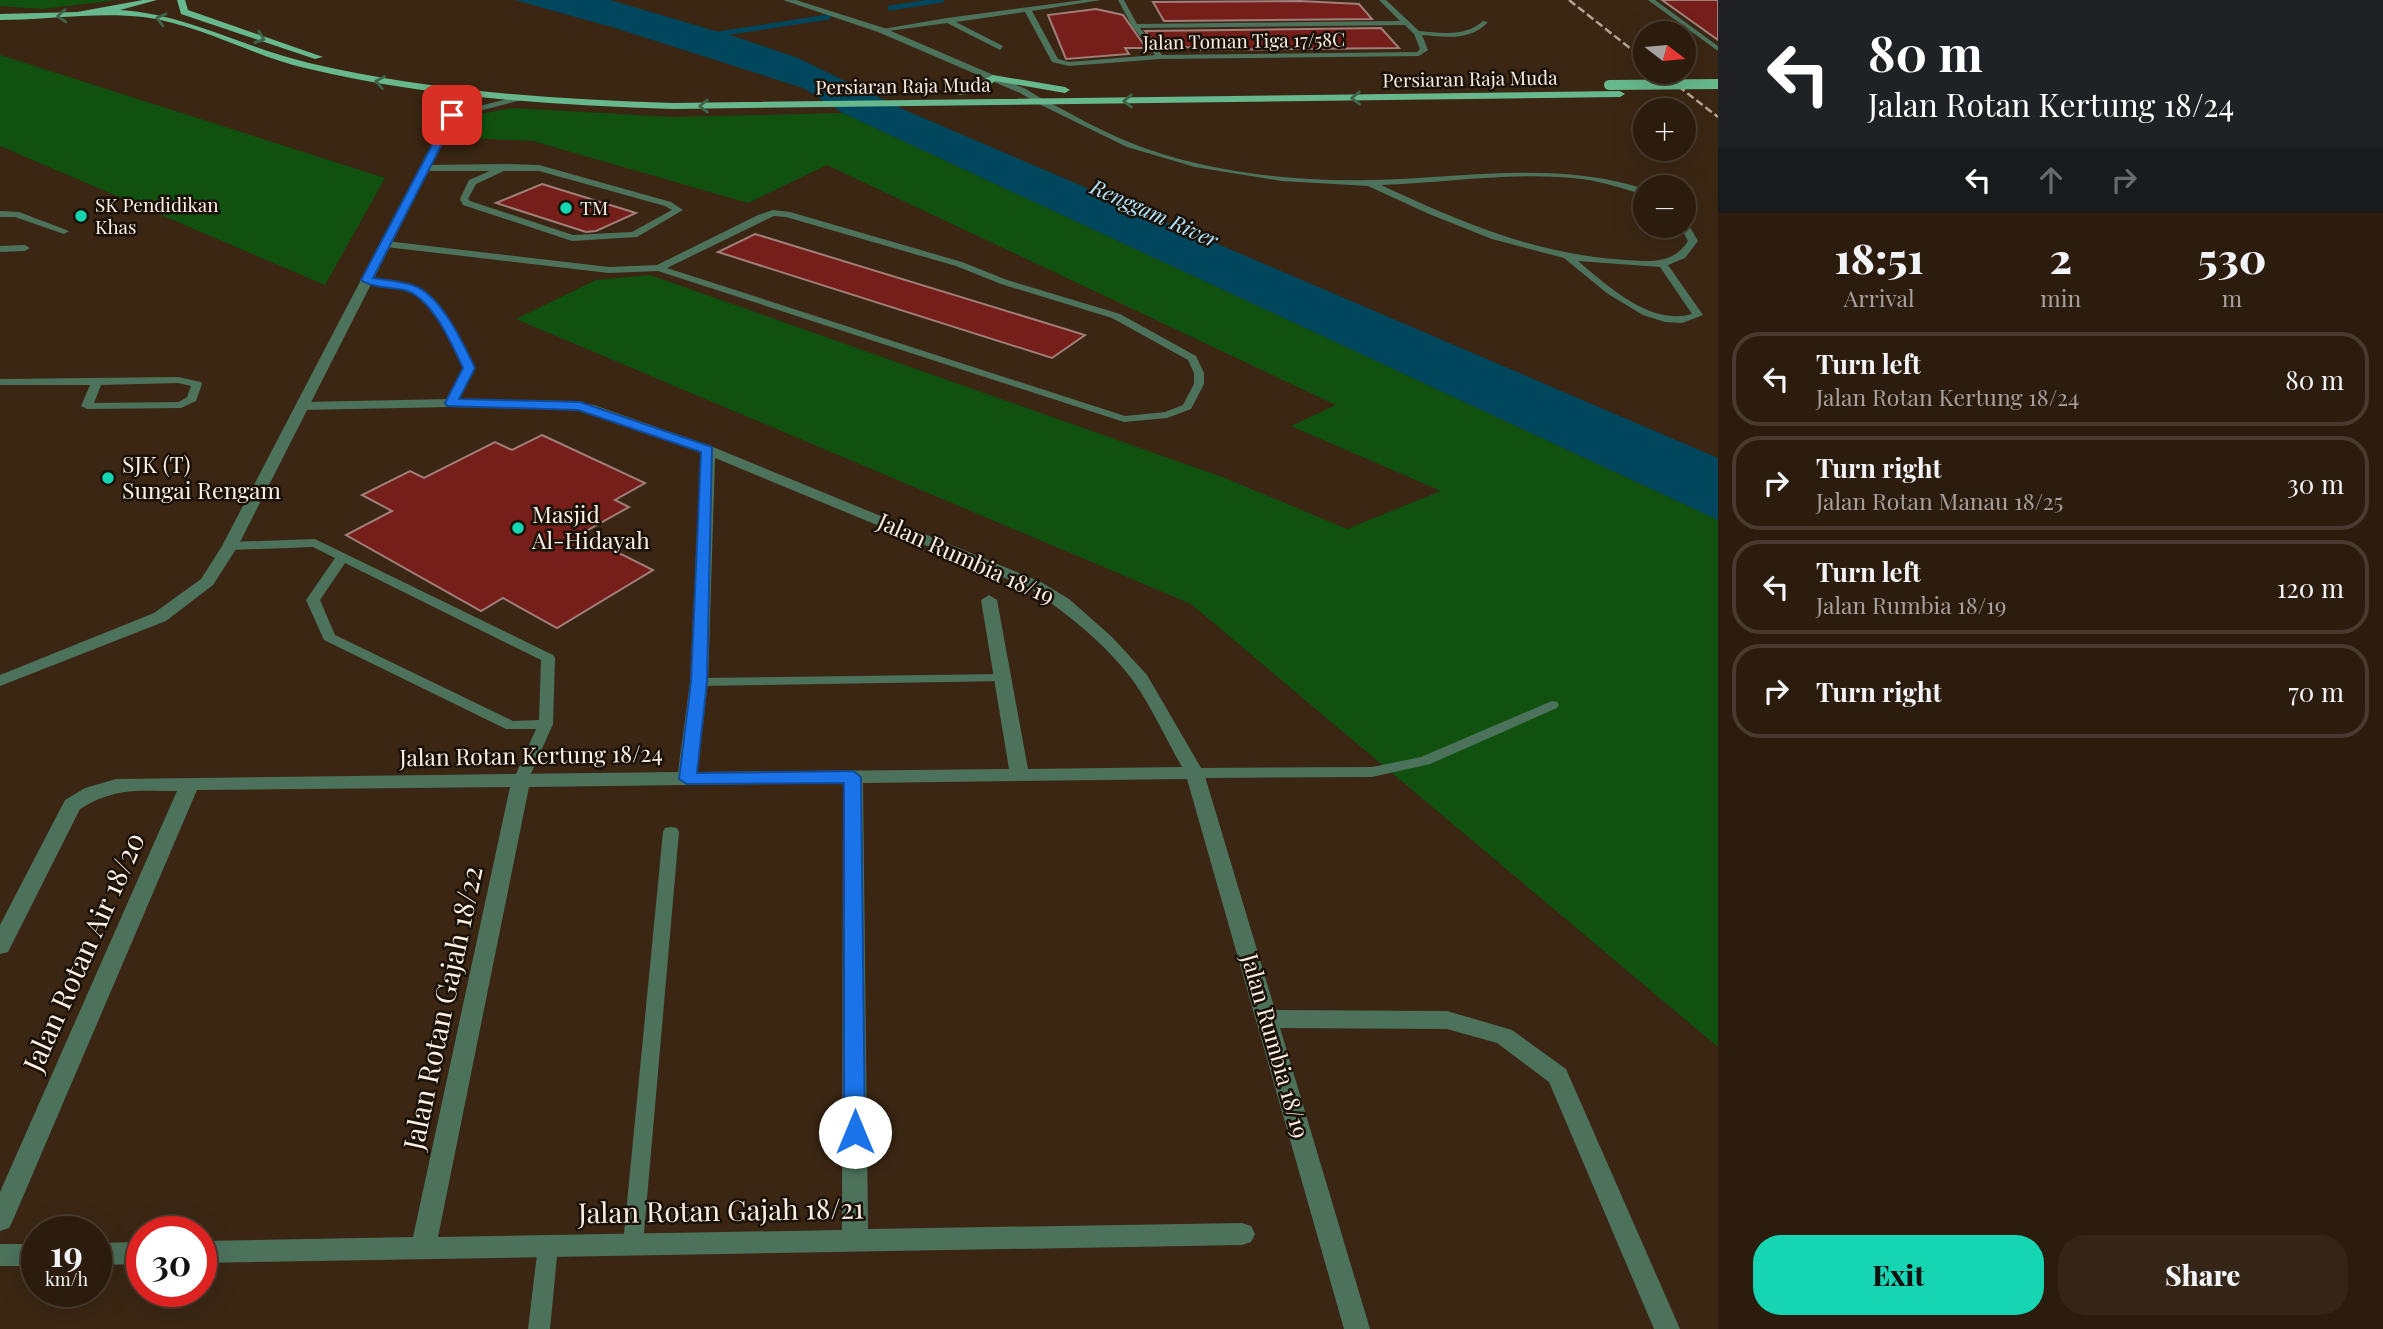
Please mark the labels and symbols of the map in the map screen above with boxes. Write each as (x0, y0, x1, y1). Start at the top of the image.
one-way arrow (56, 8, 67, 23)
one-way arrow (155, 13, 167, 27)
north arrow (1633, 21, 1696, 84)
street label: Jalan Toman Tiga 17/58C (1142, 25, 1345, 55)
one-way arrow (253, 30, 266, 44)
street label: Persiaran Raja Muda (1382, 63, 1558, 93)
street label: Persiaran Raja Muda (815, 70, 991, 100)
one-way arrow (374, 75, 386, 90)
pin (422, 85, 482, 145)
one-way arrow (1350, 90, 1360, 106)
one-way arrow (1122, 93, 1133, 109)
one-way arrow (698, 98, 709, 113)
water label: Renggam River (1086, 171, 1224, 253)
place label: SK Pendidikan Khas (95, 191, 219, 239)
place label: TM (580, 194, 608, 220)
marker: TM (558, 200, 574, 216)
marker: SK Pendidikan Khas (73, 208, 89, 224)
place label: SJK (T) Sungai Rengam (122, 448, 282, 505)
marker: SJK (T) Sungai Rengam (100, 470, 116, 486)
place label: Masjid Al-Hidayah (531, 498, 650, 555)
street label: Jalan Rumbia 18/19 (872, 504, 1060, 611)
marker: Masjid Al-Hidayah (510, 520, 526, 536)
street label: Jalan Rotan Kertung 18/24 (398, 737, 663, 772)
street label: Jalan Rotan Air 18/20 (13, 826, 152, 1078)
street label: Jalan Rotan Gajah 18/22 (393, 862, 490, 1154)
street label: Jalan Rumbia 18/19 (1235, 949, 1318, 1141)
position arrow (818, 1095, 892, 1169)
street label: Jalan Rotan Gajah 18/21 (577, 1189, 864, 1231)
speed limit sign: 30 (126, 1216, 217, 1307)

